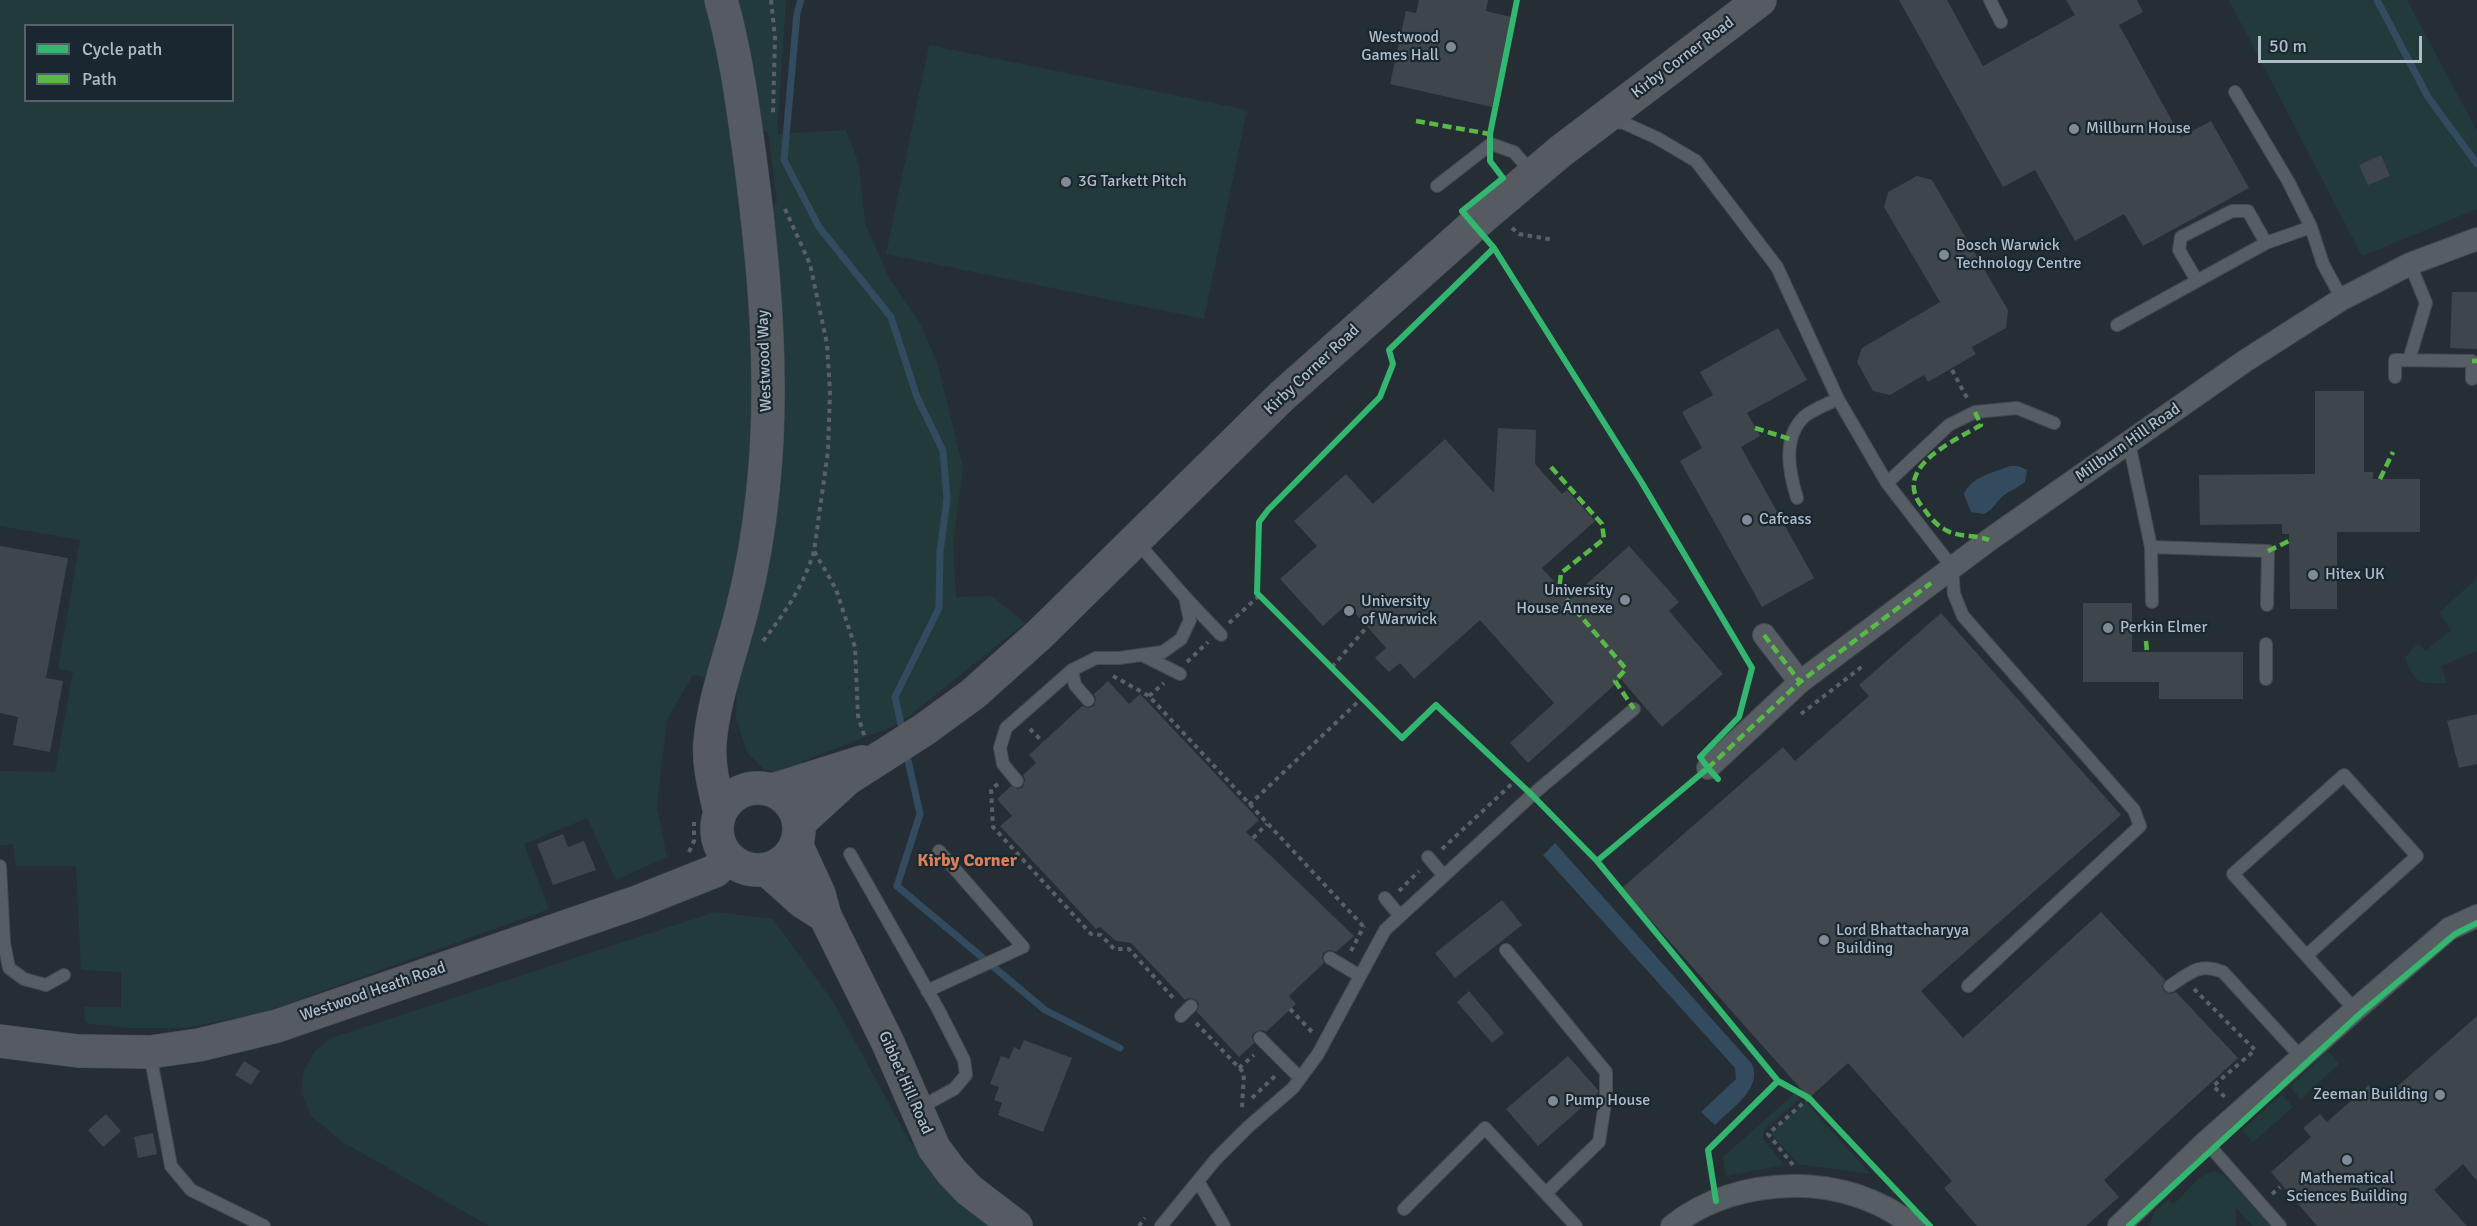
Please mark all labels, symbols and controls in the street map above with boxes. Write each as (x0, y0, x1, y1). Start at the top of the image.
street label: Kirby Corner Road (1628, 13, 1738, 103)
legend (24, 24, 234, 102)
scale bar (2261, 24, 2424, 62)
place label: Westwood Games Hall (1361, 28, 1439, 66)
text: 50 m (2269, 35, 2307, 57)
text: Cycle path (82, 38, 162, 60)
marker: Westwood Games Hall (1444, 40, 1458, 54)
text: Path (82, 68, 117, 90)
place label: Millburn House (2086, 119, 2191, 139)
marker: Millburn House (2067, 122, 2081, 136)
place label: 3G Tarkett Pitch (1078, 172, 1187, 192)
marker: 3G Tarkett Pitch (1059, 175, 1073, 189)
place label: Bosch Warwick Technology Centre (1956, 236, 2082, 274)
marker: Bosch Warwick Technology Centre (1937, 248, 1951, 262)
street label: Westwood Way (754, 310, 776, 412)
street label: Kirby Corner Road (1260, 321, 1364, 419)
street label: Millburn Hill Road (2072, 400, 2184, 486)
place label: Cafcass (1759, 510, 1812, 530)
marker: Cafcass (1740, 513, 1754, 527)
place label: Hitex UK (2325, 565, 2385, 585)
marker: Hitex UK (2306, 568, 2320, 582)
place label: University House Annexe (1516, 581, 1613, 619)
place label: University of Warwick (1361, 592, 1437, 630)
marker: University House Annexe (1618, 593, 1632, 607)
marker: University of Warwick (1342, 604, 1356, 618)
place label: Perkin Elmer (2120, 618, 2207, 638)
marker: Perkin Elmer (2101, 621, 2115, 635)
district label: Kirby Corner (917, 850, 1017, 872)
place label: Lord Bhattacharyya Building (1836, 921, 1969, 959)
marker: Lord Bhattacharyya Building (1817, 933, 1831, 947)
street label: Westwood Heath Road (298, 958, 448, 1026)
street label: Gibbet Hill Road (874, 1029, 936, 1137)
place label: Zeeman Building (2313, 1085, 2428, 1105)
marker: Zeeman Building (2433, 1088, 2447, 1102)
place label: Pump House (1565, 1091, 1650, 1111)
marker: Pump House (1546, 1094, 1560, 1108)
marker: Mathematical Sciences Building (2340, 1153, 2354, 1167)
place label: Mathematical Sciences Building (2287, 1169, 2407, 1207)

